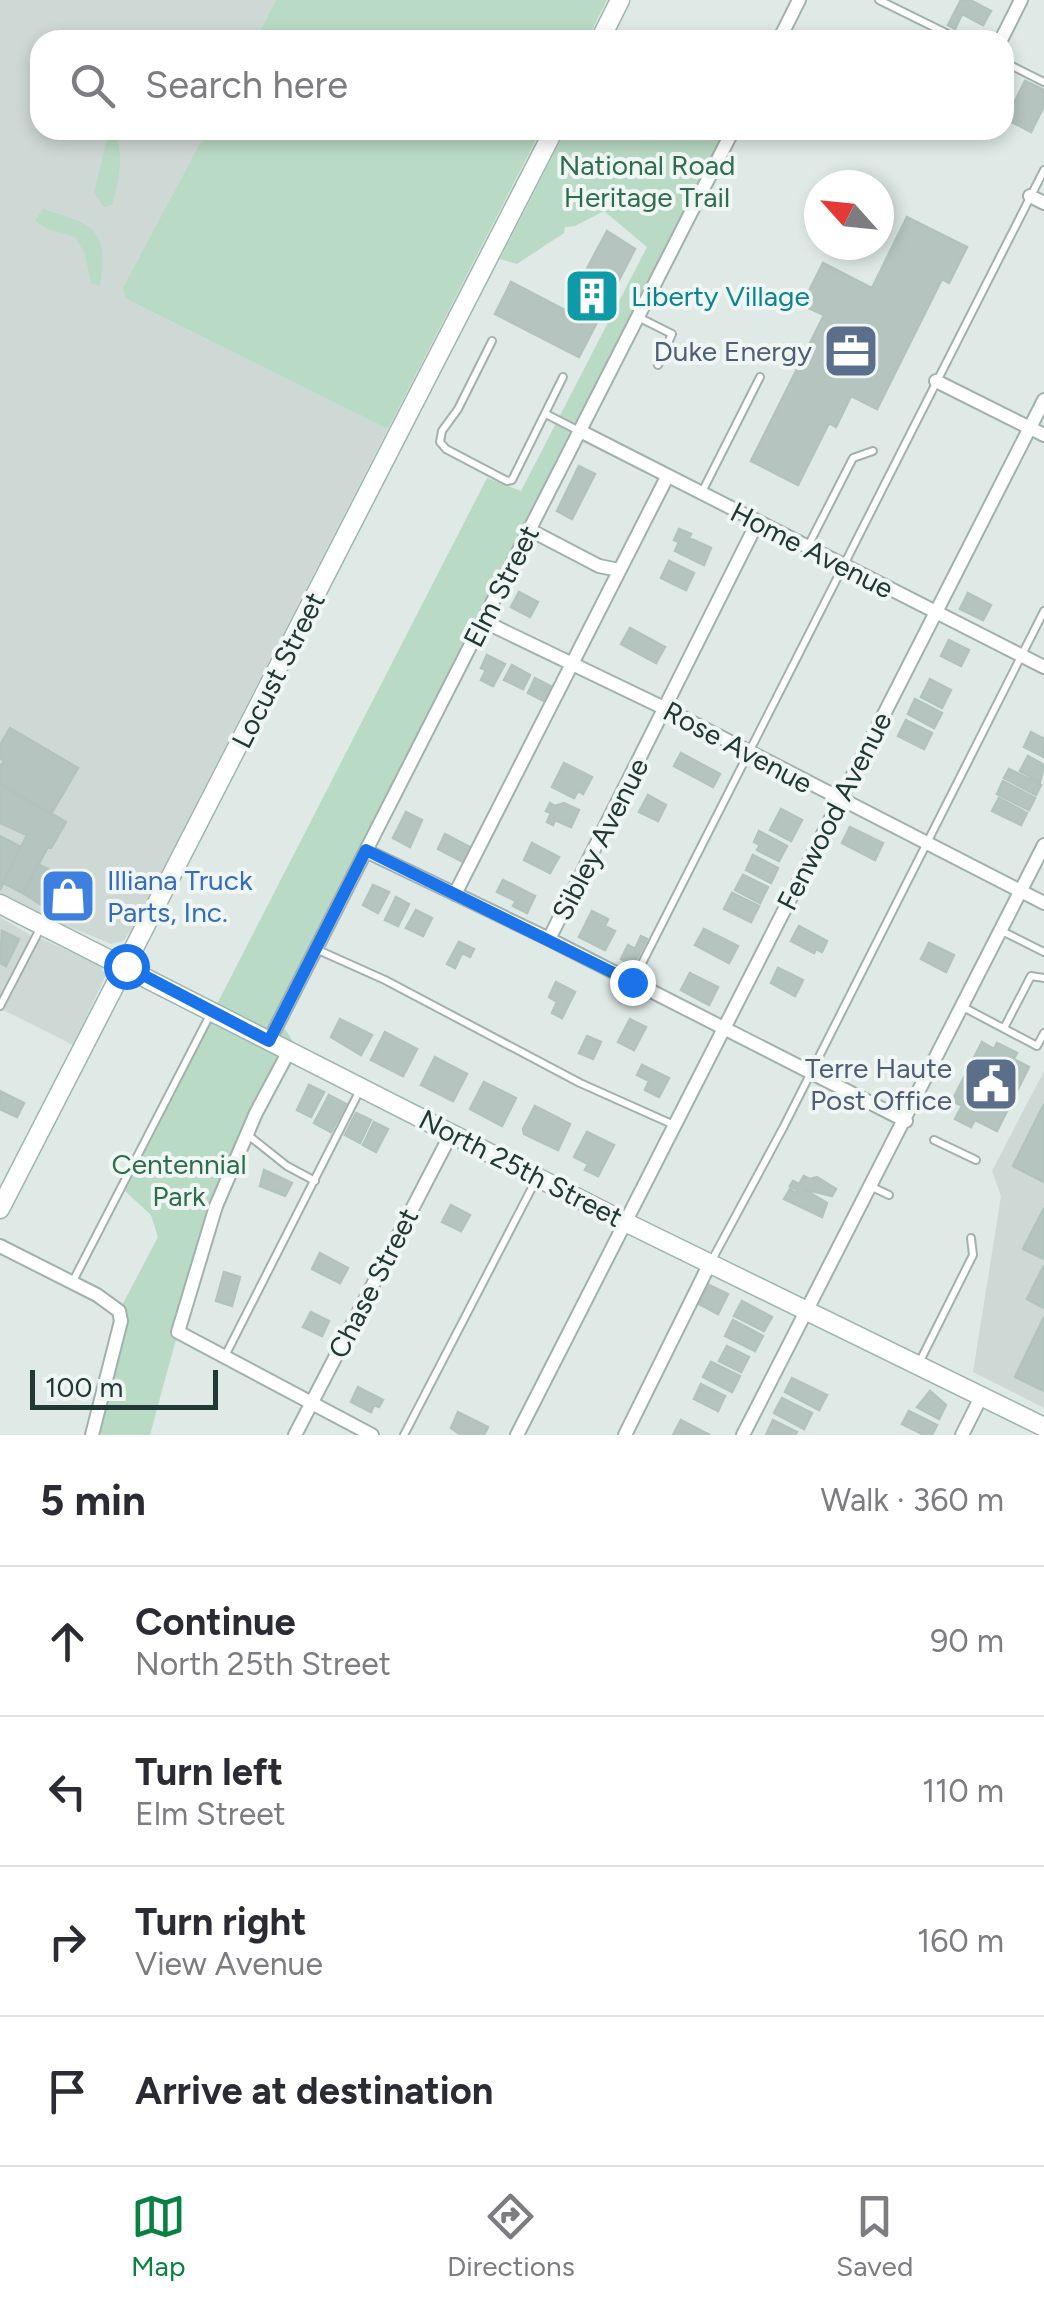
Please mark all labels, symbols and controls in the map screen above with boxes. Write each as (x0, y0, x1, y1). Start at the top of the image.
search box (30, 30, 1014, 140)
icon: search (65, 58, 120, 113)
text: Search here (145, 62, 348, 108)
park label: National Road Heritage Trail (559, 148, 735, 214)
north arrow (804, 170, 894, 260)
building icon: Liberty Village (562, 266, 622, 326)
place label: Liberty Village (631, 279, 810, 313)
office icon: Duke Energy (821, 321, 881, 381)
place label: Duke Energy (654, 334, 812, 368)
street label: Home Avenue (725, 494, 899, 606)
street label: Elm Street (456, 520, 546, 652)
street label: Locust Street (224, 586, 332, 754)
street label: Rose Avenue (658, 694, 818, 800)
street label: Fenwood Avenue (769, 706, 899, 916)
street label: Sibley Avenue (545, 752, 655, 926)
place label: Illiana Truck Parts, Inc. (107, 863, 253, 929)
shop icon: Illiana Truck Parts, Inc. (38, 866, 98, 926)
route start (104, 944, 150, 990)
route end (610, 960, 656, 1006)
place label: Terre Haute Post Office (805, 1051, 952, 1117)
public building icon: Terre Haute Post Office (961, 1054, 1021, 1114)
street label: North 25th Street (414, 1102, 628, 1234)
park label: Centennial Park (111, 1147, 247, 1213)
street label: Chase Street (321, 1202, 425, 1364)
scale bar (30, 1365, 218, 1410)
text: 100 m (45, 1370, 123, 1404)
text: 5 min (40, 1475, 146, 1526)
text: Walk · 360 m (821, 1481, 1004, 1519)
text: Continue (135, 1599, 296, 1645)
icon: ahead (40, 1614, 95, 1669)
text: 90 m (930, 1622, 1004, 1660)
text: North 25th Street (135, 1645, 391, 1683)
text: Turn left (135, 1749, 283, 1795)
icon: left (40, 1764, 95, 1819)
text: 110 m (922, 1772, 1004, 1810)
text: Elm Street (135, 1795, 286, 1833)
text: Turn right (135, 1899, 307, 1945)
icon: right (40, 1914, 95, 1969)
text: 160 m (917, 1922, 1004, 1960)
text: View Avenue (135, 1945, 323, 1983)
icon: arrive (40, 2064, 95, 2119)
text: Arrive at destination (135, 2068, 493, 2114)
tab: Map (131, 2189, 186, 2283)
tab: Directions (447, 2189, 575, 2283)
tab: Saved (836, 2189, 913, 2283)

